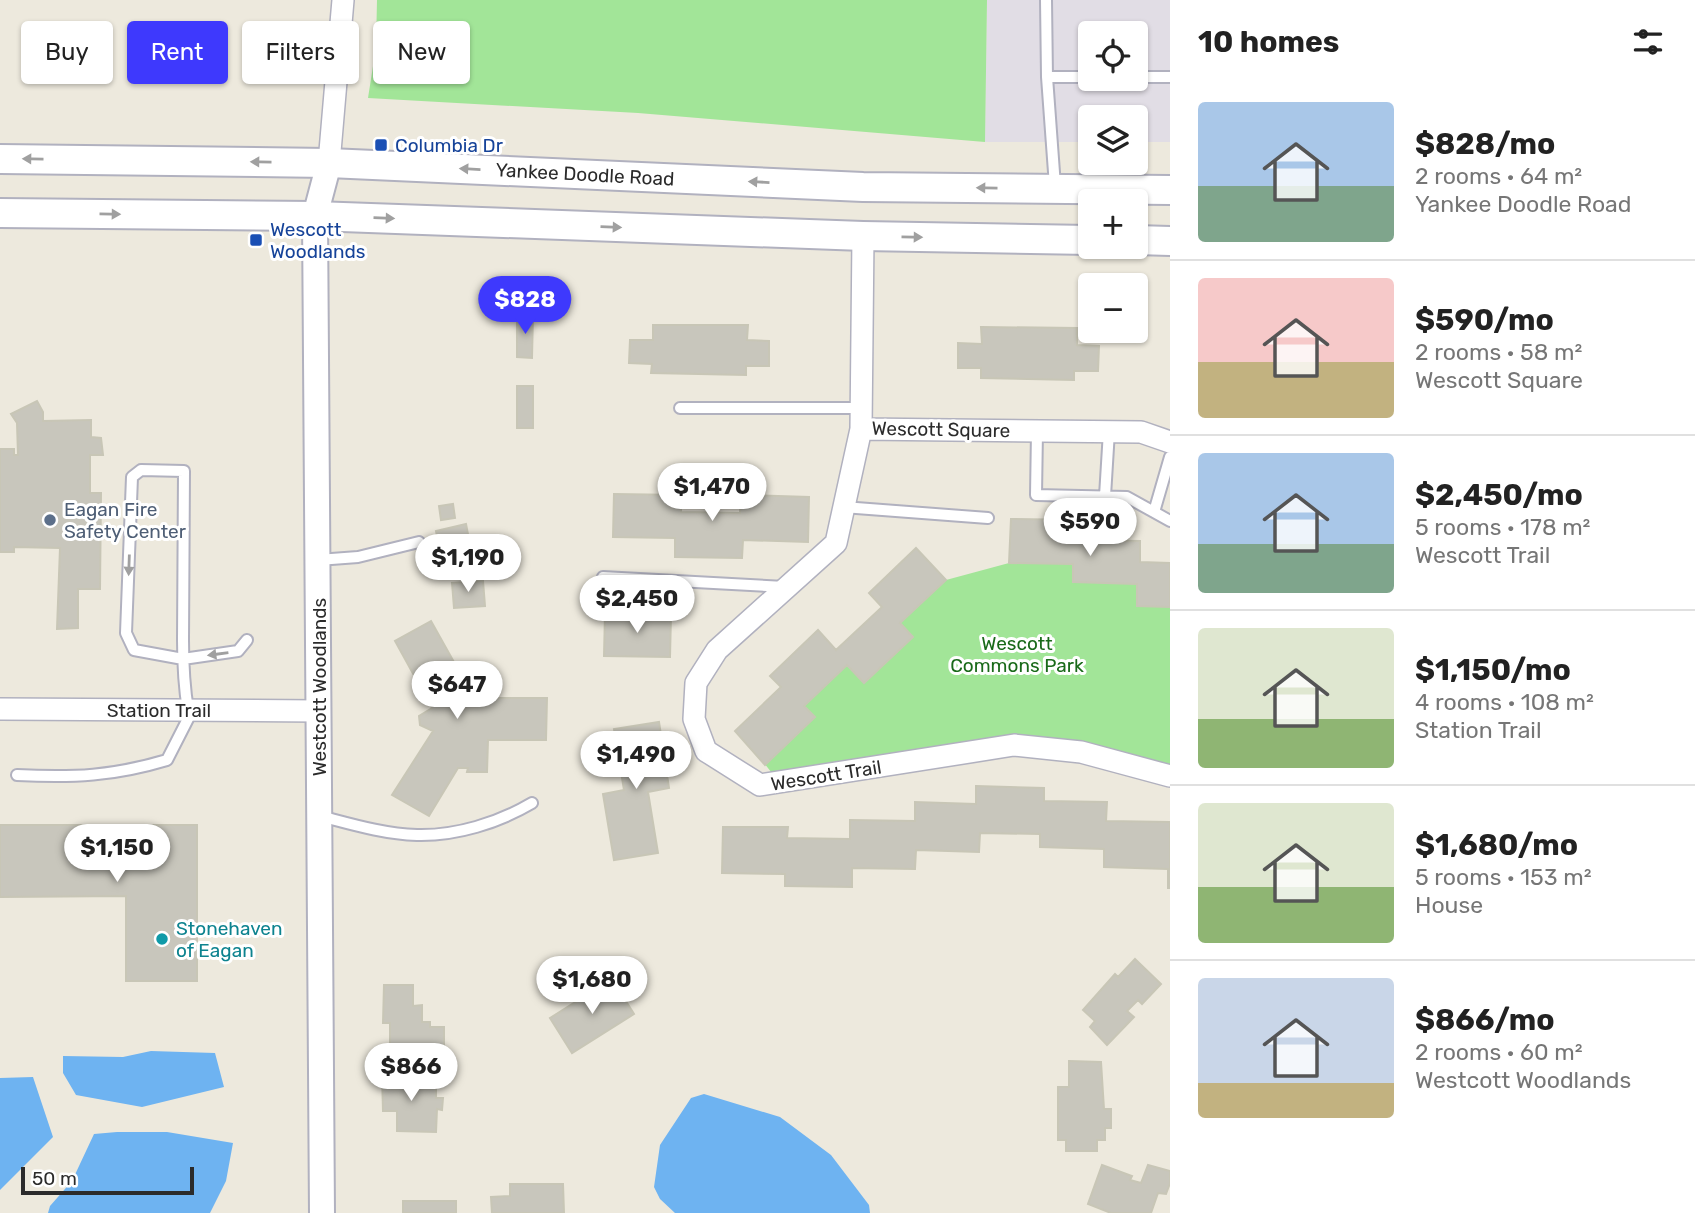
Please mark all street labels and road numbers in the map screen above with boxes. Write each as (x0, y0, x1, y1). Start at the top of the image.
street label: Yankee Doodle Road (495, 158, 675, 191)
street label: Wescott Square (871, 417, 1011, 442)
street label: Westcott Woodlands (308, 598, 331, 776)
street label: Station Trail (107, 699, 211, 722)
street label: Wescott Trail (769, 755, 883, 796)

